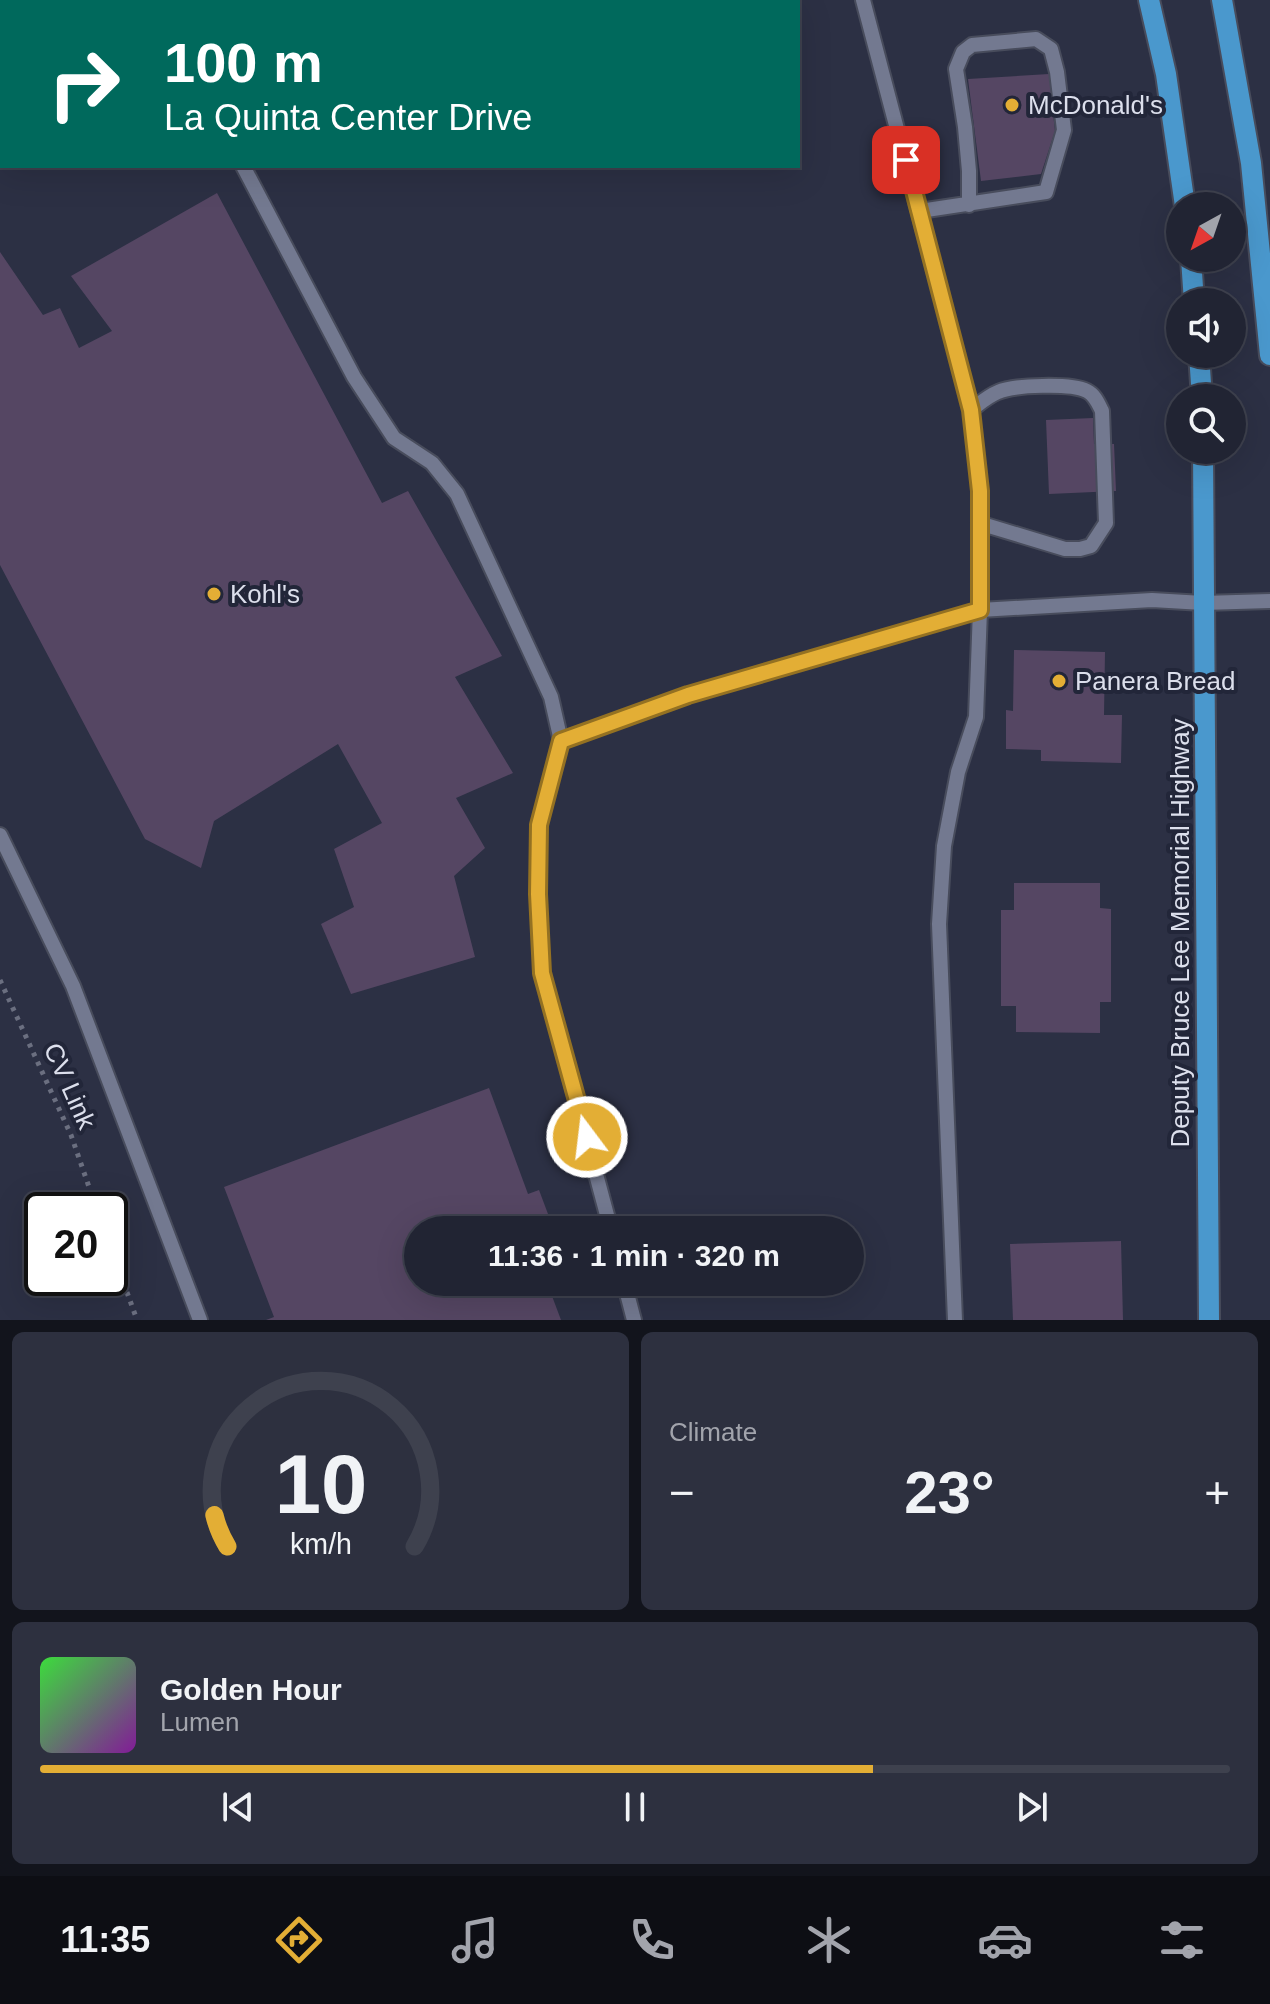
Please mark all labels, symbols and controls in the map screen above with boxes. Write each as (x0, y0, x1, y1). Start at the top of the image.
text: 100 m (164, 31, 323, 94)
icon: right (32, 32, 136, 136)
place label: McDonald's (1028, 90, 1163, 120)
marker: McDonald's (1003, 96, 1021, 114)
text: La Quinta Center Drive (164, 97, 532, 138)
pin (872, 126, 940, 194)
icon: arrive (884, 138, 928, 182)
north arrow (1166, 192, 1246, 272)
map controls (1166, 192, 1246, 464)
button: sound (1166, 288, 1246, 368)
button: search (1166, 384, 1246, 464)
place label: Kohl's (230, 579, 300, 609)
marker: Kohl's (205, 585, 223, 603)
place label: Panera Bread (1075, 666, 1235, 696)
marker: Panera Bread (1050, 672, 1068, 690)
street label: Deputy Bruce Lee Memorial Highway (1165, 718, 1195, 1148)
street label: CV Link (38, 1038, 103, 1135)
position arrow (545, 1095, 629, 1179)
speed limit sign: 20 (24, 1192, 128, 1296)
text: 11:36 · 1 min · 320 m (488, 1239, 780, 1272)
text: Climate (669, 1417, 757, 1447)
text: 10 (274, 1438, 367, 1531)
text: 23° (904, 1459, 995, 1526)
text: − (669, 1468, 695, 1517)
text: + (1204, 1468, 1230, 1517)
text: km/h (290, 1528, 351, 1560)
text: Golden Hour (160, 1673, 342, 1706)
text: Lumen (160, 1707, 240, 1737)
icon: previous (216, 1785, 260, 1829)
icon: pause (613, 1785, 657, 1829)
icon: next (1010, 1785, 1054, 1829)
icon: directions (271, 1912, 327, 1968)
icon: music (447, 1912, 503, 1968)
icon: phone (624, 1912, 680, 1968)
icon: climate (801, 1912, 857, 1968)
icon: car (977, 1912, 1033, 1968)
icon: filters (1154, 1912, 1210, 1968)
text: 11:35 (60, 1919, 150, 1960)

